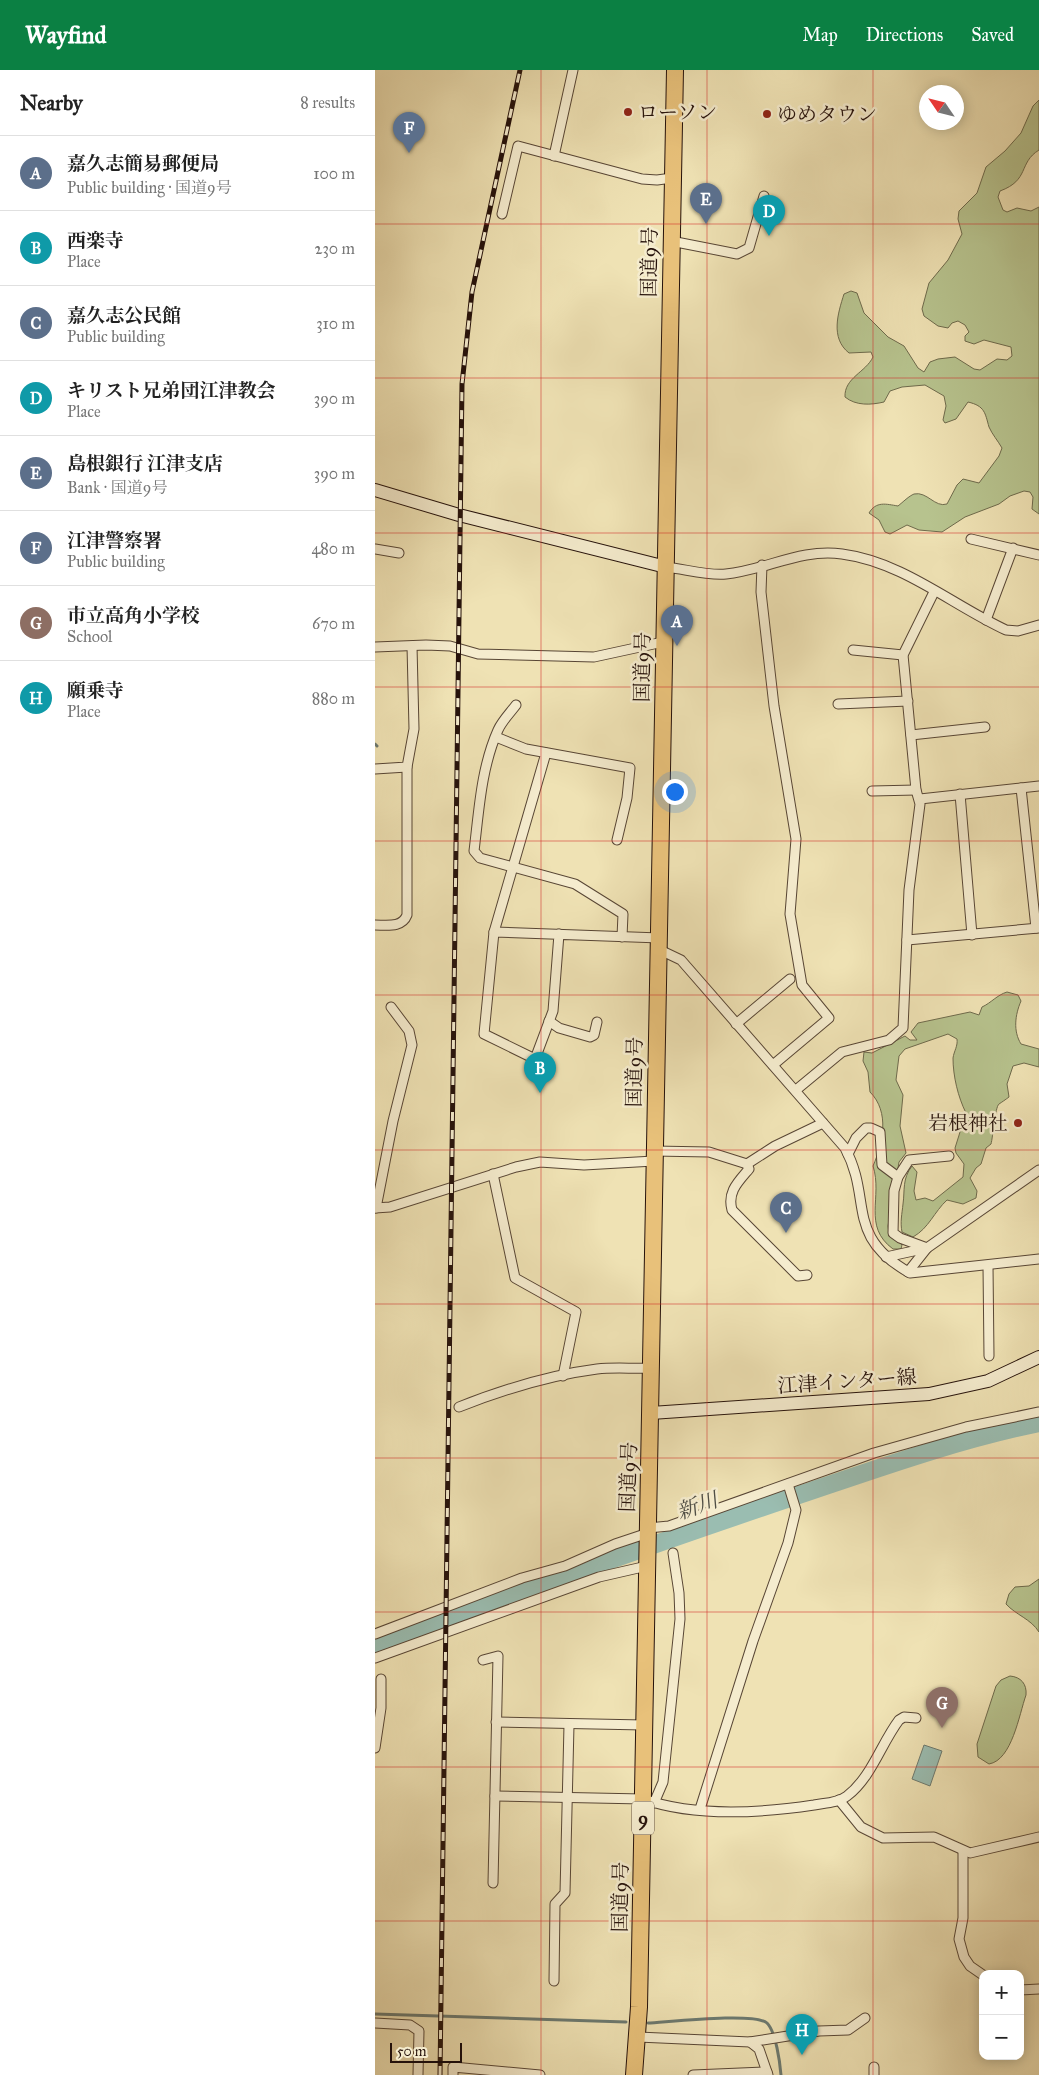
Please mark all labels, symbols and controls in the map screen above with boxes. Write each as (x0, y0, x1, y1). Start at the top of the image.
text: Wayfind (25, 20, 107, 50)
text: Map (802, 24, 838, 46)
text: Directions (866, 24, 943, 46)
text: Saved (971, 24, 1014, 46)
north arrow (919, 85, 964, 130)
text: Nearby (20, 90, 83, 116)
text: 8 results (300, 93, 355, 112)
place label: ローソン (638, 100, 717, 124)
place label: ゆめタウン (777, 102, 877, 126)
marker: ローソン (622, 106, 634, 118)
marker: ゆめタウン (761, 108, 773, 120)
pin: F (393, 112, 425, 153)
text: 嘉久志簡易郵便局 (67, 152, 219, 175)
text: A (31, 164, 41, 183)
text: 100 m (313, 164, 355, 183)
text: Public building · 国道9号 (67, 178, 232, 197)
pin: E (690, 183, 722, 224)
pin: D (753, 195, 785, 236)
street label: 国道9号 (636, 226, 662, 298)
text: 西楽寺 (67, 229, 124, 252)
text: B (31, 239, 41, 258)
text: 230 m (315, 239, 355, 258)
text: Place (67, 252, 101, 271)
text: 嘉久志公民館 (67, 304, 181, 327)
text: C (31, 314, 41, 333)
text: 310 m (316, 314, 355, 333)
text: Public building (67, 327, 165, 346)
text: キリスト兄弟団江津教会 (67, 379, 276, 402)
text: D (30, 389, 42, 408)
text: 390 m (314, 389, 355, 408)
text: Place (67, 402, 101, 421)
text: 島根銀行 江津支店 (67, 452, 223, 475)
text: E (30, 464, 42, 483)
text: 390 m (314, 464, 355, 483)
text: Bank · 国道9号 (67, 478, 167, 497)
text: 江津警察署 (67, 529, 162, 552)
text: F (31, 539, 41, 558)
text: 480 m (311, 539, 355, 558)
text: Public building (67, 552, 165, 571)
text: 市立高角小学校 (67, 604, 200, 627)
pin: A (661, 605, 693, 646)
text: G (30, 614, 42, 633)
text: 670 m (312, 614, 355, 633)
text: School (67, 627, 112, 646)
street label: 国道9号 (629, 631, 655, 703)
text: 願乗寺 (67, 679, 124, 702)
text: H (29, 689, 43, 708)
text: 880 m (312, 689, 355, 708)
text: Place (67, 702, 101, 721)
your location (662, 779, 688, 805)
street label: 国道9号 (621, 1036, 647, 1108)
pin: B (524, 1052, 556, 1093)
place label: 岩根神社 (928, 1111, 1008, 1135)
marker: 岩根神社 (1012, 1117, 1024, 1129)
pin: C (770, 1192, 802, 1233)
street label: 江津インター線 (777, 1364, 917, 1398)
street label: 国道9号 (615, 1441, 641, 1513)
water label: 新川 (673, 1486, 723, 1525)
pin: G (926, 1687, 958, 1728)
road number: 9 (632, 1802, 654, 1835)
street label: 国道9号 (607, 1861, 633, 1933)
map controls (979, 1970, 1024, 2060)
button: + (979, 1970, 1024, 2015)
pin: H (786, 2014, 818, 2055)
button: − (979, 2015, 1024, 2060)
scale bar (390, 2040, 463, 2063)
text: 50 m (397, 2043, 426, 2060)

